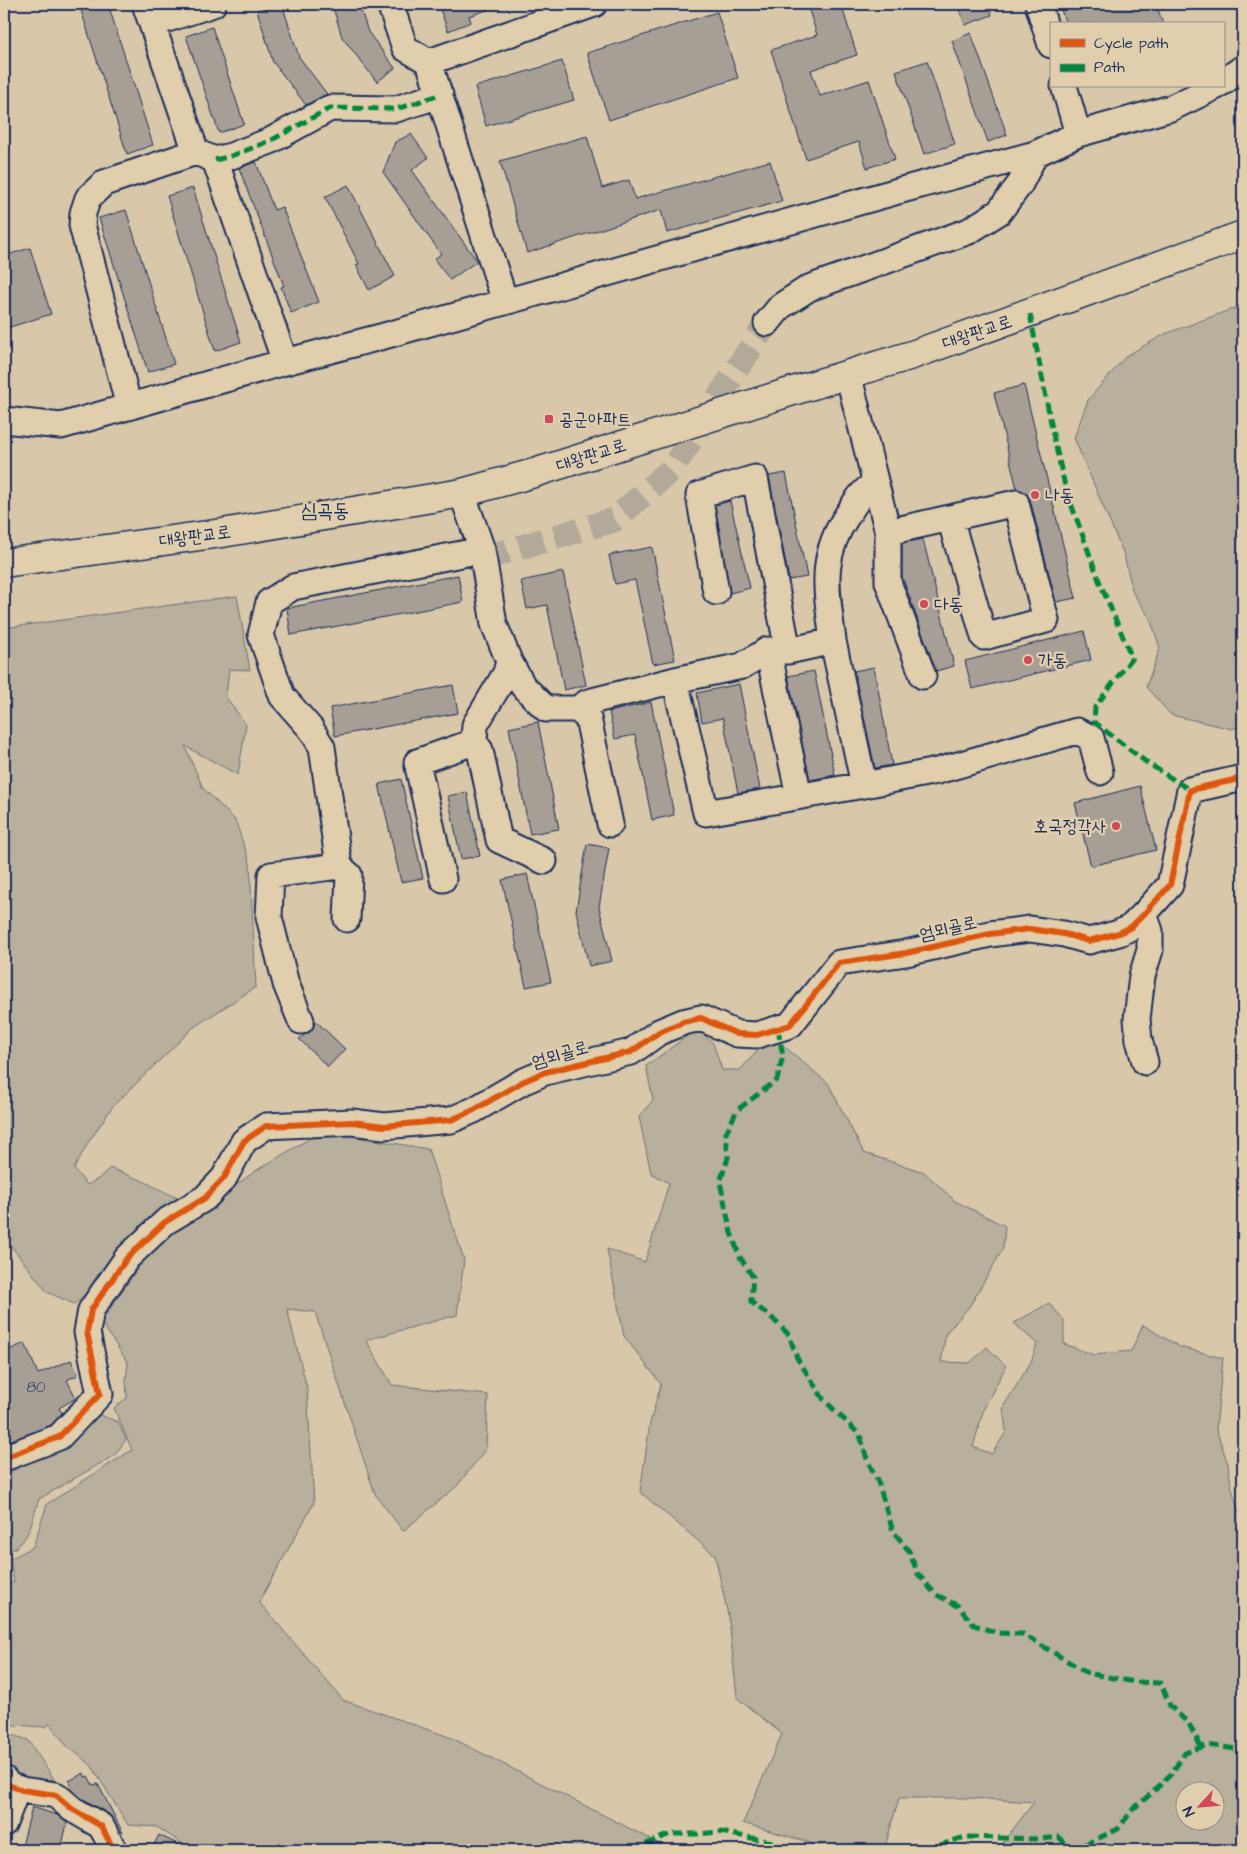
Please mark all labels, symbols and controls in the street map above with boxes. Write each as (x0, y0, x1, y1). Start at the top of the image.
legend (1050, 22, 1224, 88)
text: Cycle path (1094, 33, 1169, 55)
text: Path (1094, 57, 1125, 78)
street label: 대왕판교로 (939, 309, 1015, 356)
place label: 공군아파트 (559, 407, 631, 432)
marker: 공군아파트 (543, 413, 555, 425)
street label: 대왕판교로 (553, 432, 629, 479)
place label: 나동 (1045, 483, 1074, 508)
marker: 나동 (1029, 489, 1041, 501)
district label: 심곡동 (301, 497, 349, 525)
street label: 대왕판교로 (157, 519, 233, 554)
place label: 다동 (934, 592, 963, 617)
marker: 다동 (918, 598, 930, 610)
place label: 가동 (1038, 648, 1067, 673)
marker: 가동 (1022, 654, 1034, 666)
place label: 호국정각사 (1034, 814, 1107, 839)
marker: 호국정각사 (1110, 820, 1122, 832)
street label: 엄뫼골로 (917, 910, 979, 947)
street label: 엄뫼골로 (529, 1034, 591, 1074)
house number: 80 (26, 1377, 46, 1398)
north arrow (1174, 1782, 1224, 1832)
text: N (1178, 1803, 1200, 1820)

